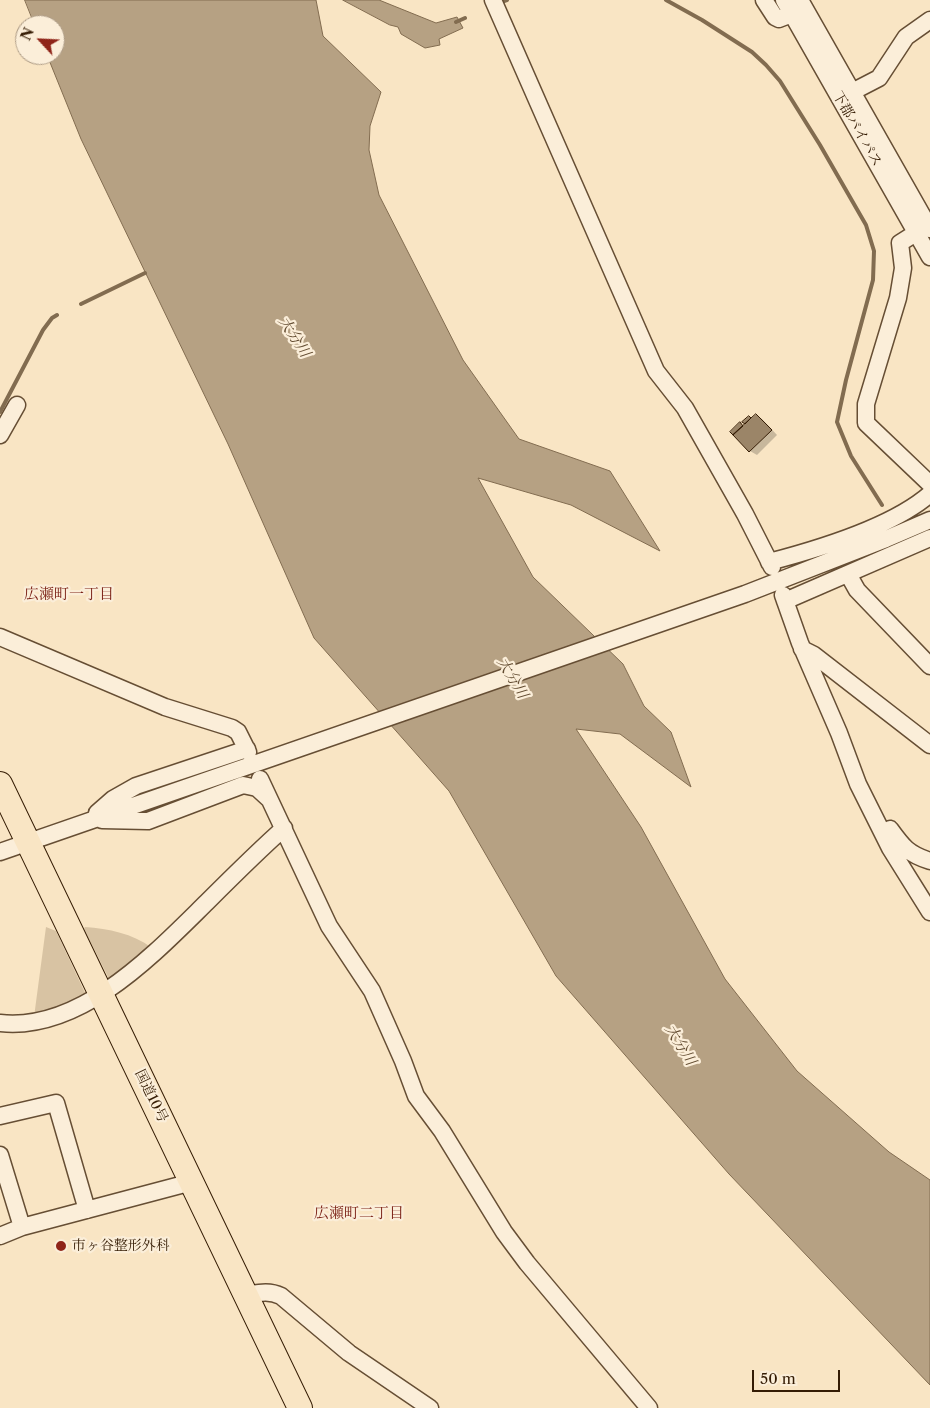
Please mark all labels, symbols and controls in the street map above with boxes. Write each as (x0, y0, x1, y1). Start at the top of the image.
north arrow (15, 15, 65, 65)
text: N (17, 25, 38, 43)
street label: 下郡バイパス (829, 88, 885, 170)
water label: 大分川 (274, 313, 314, 361)
district label: 広瀬町一丁目 (24, 586, 114, 604)
water label: 大分川 (493, 654, 531, 702)
water label: 大分川 (660, 1021, 700, 1069)
street label: 国道10号 (131, 1067, 171, 1125)
district label: 広瀬町二丁目 (314, 1205, 404, 1223)
place label: 市ヶ谷整形外科 (72, 1238, 170, 1254)
marker: 市ヶ谷整形外科 (54, 1239, 68, 1253)
scale bar (755, 1360, 842, 1392)
text: 50 m (760, 1369, 796, 1388)

